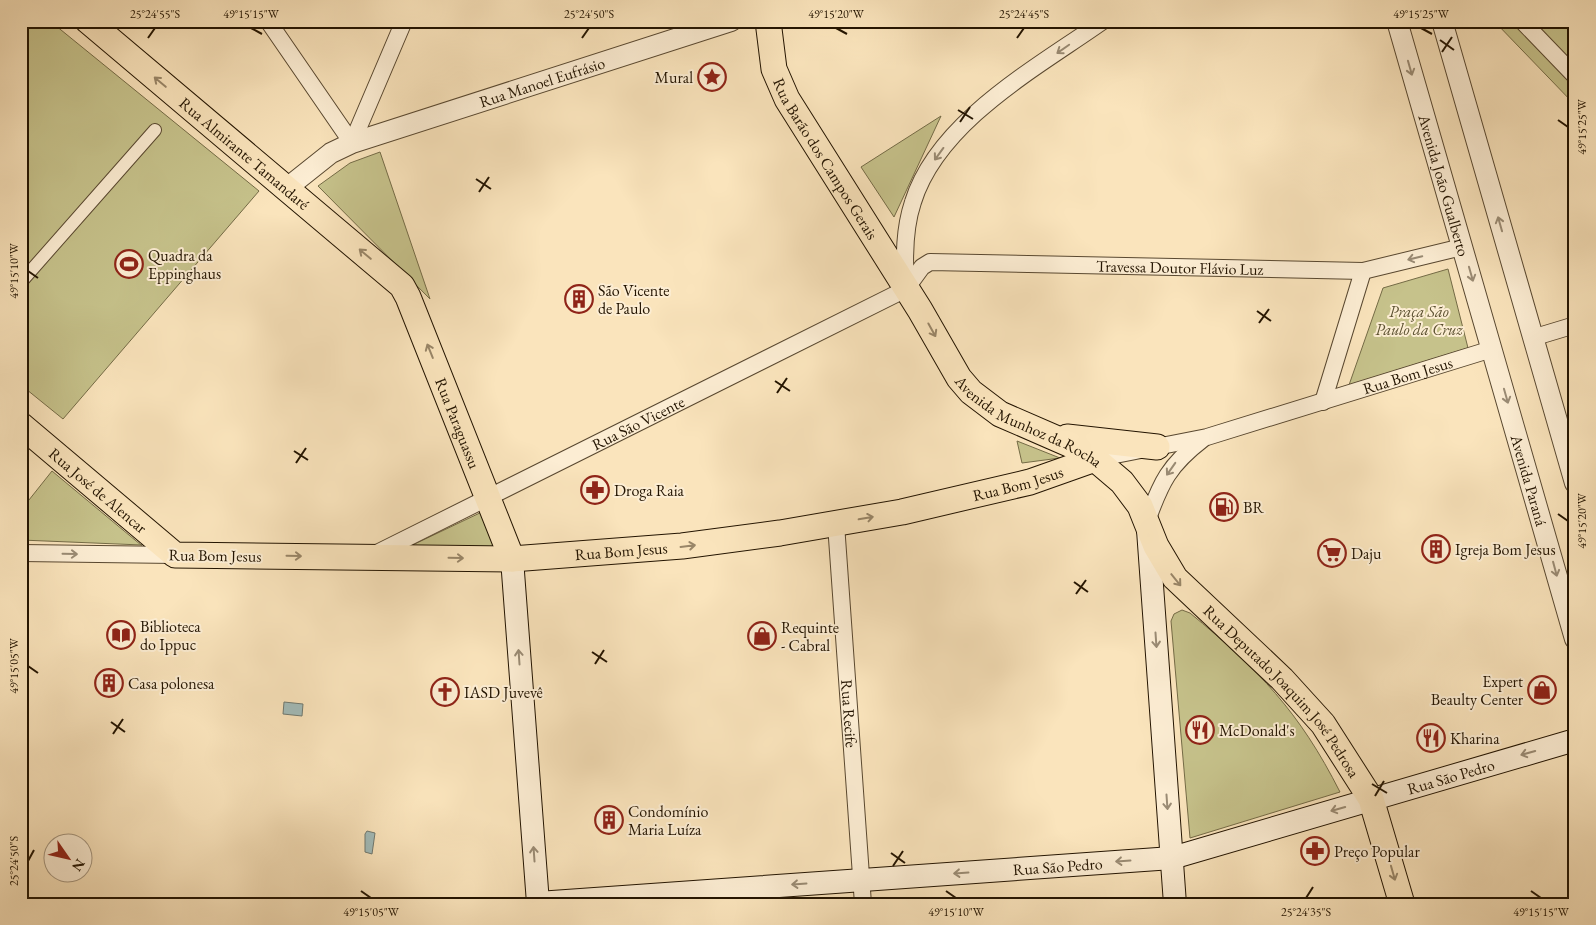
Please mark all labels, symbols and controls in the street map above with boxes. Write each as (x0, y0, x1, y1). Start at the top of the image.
text: 25°24'55"S (130, 6, 180, 22)
text: 49°15'15"W (223, 6, 280, 22)
text: 25°24'50"S (564, 6, 614, 22)
text: 49°15'20"W (808, 6, 865, 22)
text: 25°24'45"S (999, 6, 1049, 22)
text: 49°15'25"W (1393, 6, 1450, 22)
one-way arrow (1056, 44, 1070, 54)
street label: Rua Manoel Eufrásio (477, 52, 608, 112)
one-way arrow (1406, 60, 1416, 76)
place icon: Mural (697, 62, 727, 92)
place label: Mural (655, 67, 693, 88)
street label: Rua Barão dos Campos Gerais (768, 75, 883, 244)
one-way arrow (154, 76, 167, 87)
street label: Rua Almirante Tamandaré (175, 93, 314, 215)
text: 49°15'25"W (1574, 98, 1590, 155)
street label: Avenida João Gualberto (1413, 111, 1474, 259)
one-way arrow (934, 146, 944, 160)
one-way arrow (1494, 216, 1504, 232)
text: 49°15'10"W (6, 242, 22, 299)
place label: Quadra da Eppinghaus (148, 245, 221, 284)
one-way arrow (359, 248, 372, 259)
sports icon: Quadra da Eppinghaus (114, 249, 144, 279)
one-way arrow (1408, 254, 1424, 264)
street label: Travessa Doutor Flávio Luz (1096, 255, 1264, 280)
one-way arrow (1466, 266, 1476, 282)
place label: São Vicente de Paulo (598, 280, 669, 319)
building icon: São Vicente de Paulo (564, 284, 594, 314)
park label: Praça São Paulo da Cruz (1375, 301, 1463, 340)
one-way arrow (927, 323, 937, 338)
one-way arrow (425, 344, 434, 359)
street label: Rua Bom Jesus (1360, 352, 1455, 399)
street label: Avenida Munhoz da Rocha (950, 370, 1107, 472)
street label: Rua Paraguassu (430, 375, 485, 472)
one-way arrow (1501, 387, 1511, 403)
street label: Rua São Vicente (588, 391, 688, 455)
street label: Avenida Paraná (1505, 431, 1552, 529)
street label: Rua José de Alencar (44, 443, 152, 539)
street label: Rua Bom Jesus (971, 461, 1066, 506)
one-way arrow (1166, 462, 1176, 476)
pharmacy icon: Droga Raia (580, 475, 610, 505)
place label: Droga Raia (614, 480, 685, 501)
fuel station icon: BR (1209, 492, 1239, 522)
text: 49°15'20"W (1574, 492, 1590, 549)
place label: BR (1243, 497, 1264, 518)
one-way arrow (857, 513, 873, 523)
building icon: Igreja Bom Jesus (1421, 534, 1451, 564)
street label: Rua Bom Jesus (574, 537, 668, 565)
supermarket icon: Daju (1317, 538, 1347, 568)
place label: Igreja Bom Jesus (1455, 539, 1556, 560)
one-way arrow (680, 541, 696, 551)
place label: Daju (1351, 543, 1382, 564)
street label: Rua Bom Jesus (168, 544, 262, 567)
one-way arrow (62, 549, 78, 558)
one-way arrow (285, 551, 301, 561)
one-way arrow (448, 554, 464, 563)
one-way arrow (1550, 561, 1560, 577)
one-way arrow (1171, 573, 1182, 586)
street label: Rua Deputado Joaquim José Pedrosa (1199, 600, 1365, 782)
place label: Biblioteca do Ippuc (140, 616, 201, 655)
place label: Requinte - Cabral (781, 617, 839, 656)
library icon: Biblioteca do Ippuc (106, 620, 136, 650)
shop icon: Requinte - Cabral (747, 621, 777, 651)
one-way arrow (1151, 631, 1160, 647)
text: 49°15'05"W (6, 637, 22, 694)
one-way arrow (515, 650, 524, 666)
building icon: Casa polonesa (94, 668, 124, 698)
place label: Expert Beaulty Center (1431, 671, 1524, 710)
place label: Casa polonesa (128, 673, 215, 694)
shop icon: Expert Beaulty Center (1527, 675, 1557, 705)
church icon: IASD Juvevê (430, 677, 460, 707)
street label: Rua Recife (836, 679, 862, 748)
place label: IASD Juvevê (464, 682, 543, 703)
restaurant icon: McDonald's (1185, 715, 1215, 745)
place label: McDonald's (1219, 720, 1295, 741)
restaurant icon: Kharina (1416, 723, 1446, 753)
place label: Kharina (1450, 728, 1500, 749)
one-way arrow (1520, 749, 1536, 759)
street label: Rua São Pedro (1405, 754, 1497, 800)
one-way arrow (1163, 793, 1172, 809)
place label: Condomínio Maria Luíza (628, 801, 708, 840)
one-way arrow (1331, 804, 1347, 814)
building icon: Condomínio Maria Luíza (594, 805, 624, 835)
north arrow (42, 832, 92, 882)
text: 25°24'50"S (6, 836, 22, 886)
pharmacy icon: Preço Popular (1300, 836, 1330, 866)
place label: Preço Popular (1334, 841, 1420, 862)
one-way arrow (530, 847, 539, 863)
street label: Rua São Pedro (1012, 853, 1103, 880)
text: N (68, 856, 89, 876)
one-way arrow (1115, 857, 1131, 866)
one-way arrow (1389, 865, 1399, 881)
one-way arrow (953, 868, 969, 877)
one-way arrow (791, 880, 807, 889)
text: 49°15'05"W (343, 904, 400, 920)
text: 49°15'10"W (928, 904, 985, 920)
text: 25°24'35"S (1281, 904, 1331, 920)
text: 49°15'15"W (1513, 904, 1570, 920)

